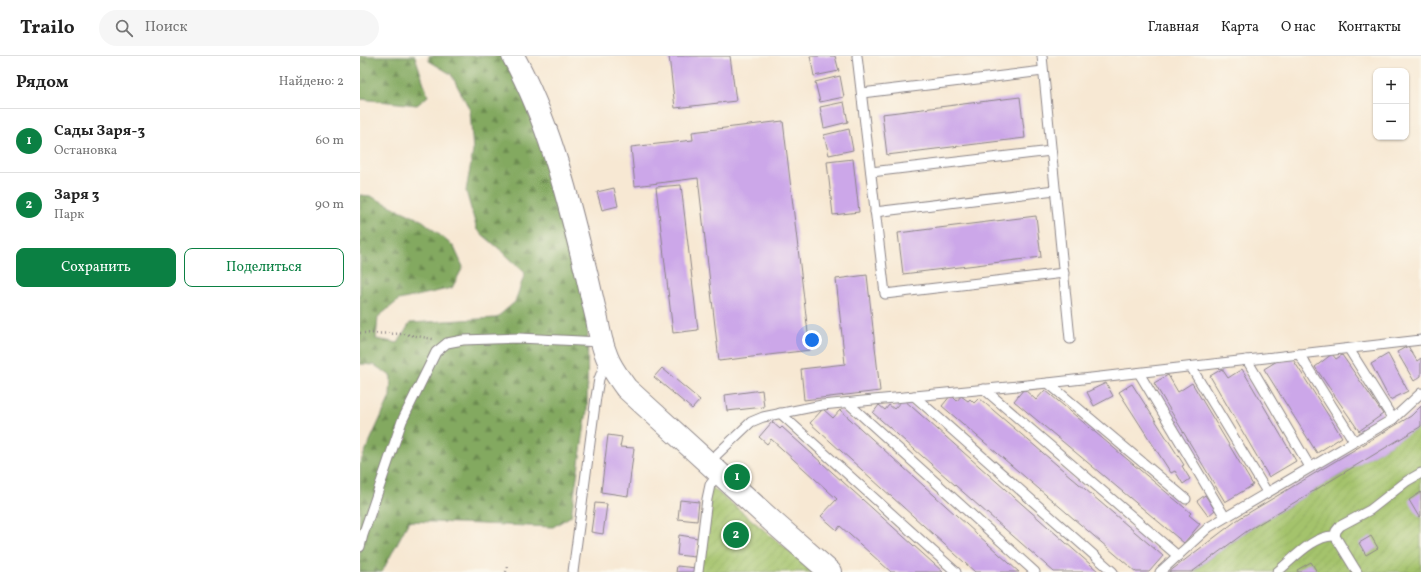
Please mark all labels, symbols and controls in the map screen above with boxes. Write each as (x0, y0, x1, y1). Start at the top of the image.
search box (99, 10, 379, 46)
text: Trailo (20, 15, 75, 41)
icon: search (113, 17, 135, 39)
text: Поиск (145, 17, 188, 38)
text: Главная (1148, 18, 1199, 37)
text: Карта (1221, 18, 1259, 37)
text: О нас (1281, 18, 1316, 37)
text: Контакты (1338, 18, 1401, 37)
map controls (1373, 68, 1409, 140)
button: + (1373, 68, 1409, 104)
text: Рядом (16, 71, 69, 94)
text: Найдено: 2 (279, 73, 344, 91)
button: − (1373, 104, 1409, 140)
text: Сады Заря-3 (54, 121, 145, 142)
text: 1 (26, 132, 32, 150)
text: 60 m (316, 132, 344, 150)
text: Остановка (54, 142, 117, 160)
text: Заря 3 (54, 185, 99, 206)
text: 2 (26, 196, 32, 214)
text: 90 m (315, 196, 344, 214)
text: Парк (54, 206, 84, 224)
button: Сохранить (16, 248, 176, 287)
button: Поделиться (184, 248, 344, 287)
your location (802, 330, 822, 350)
pin: 1 (724, 462, 750, 492)
pin: 2 (723, 520, 749, 550)

